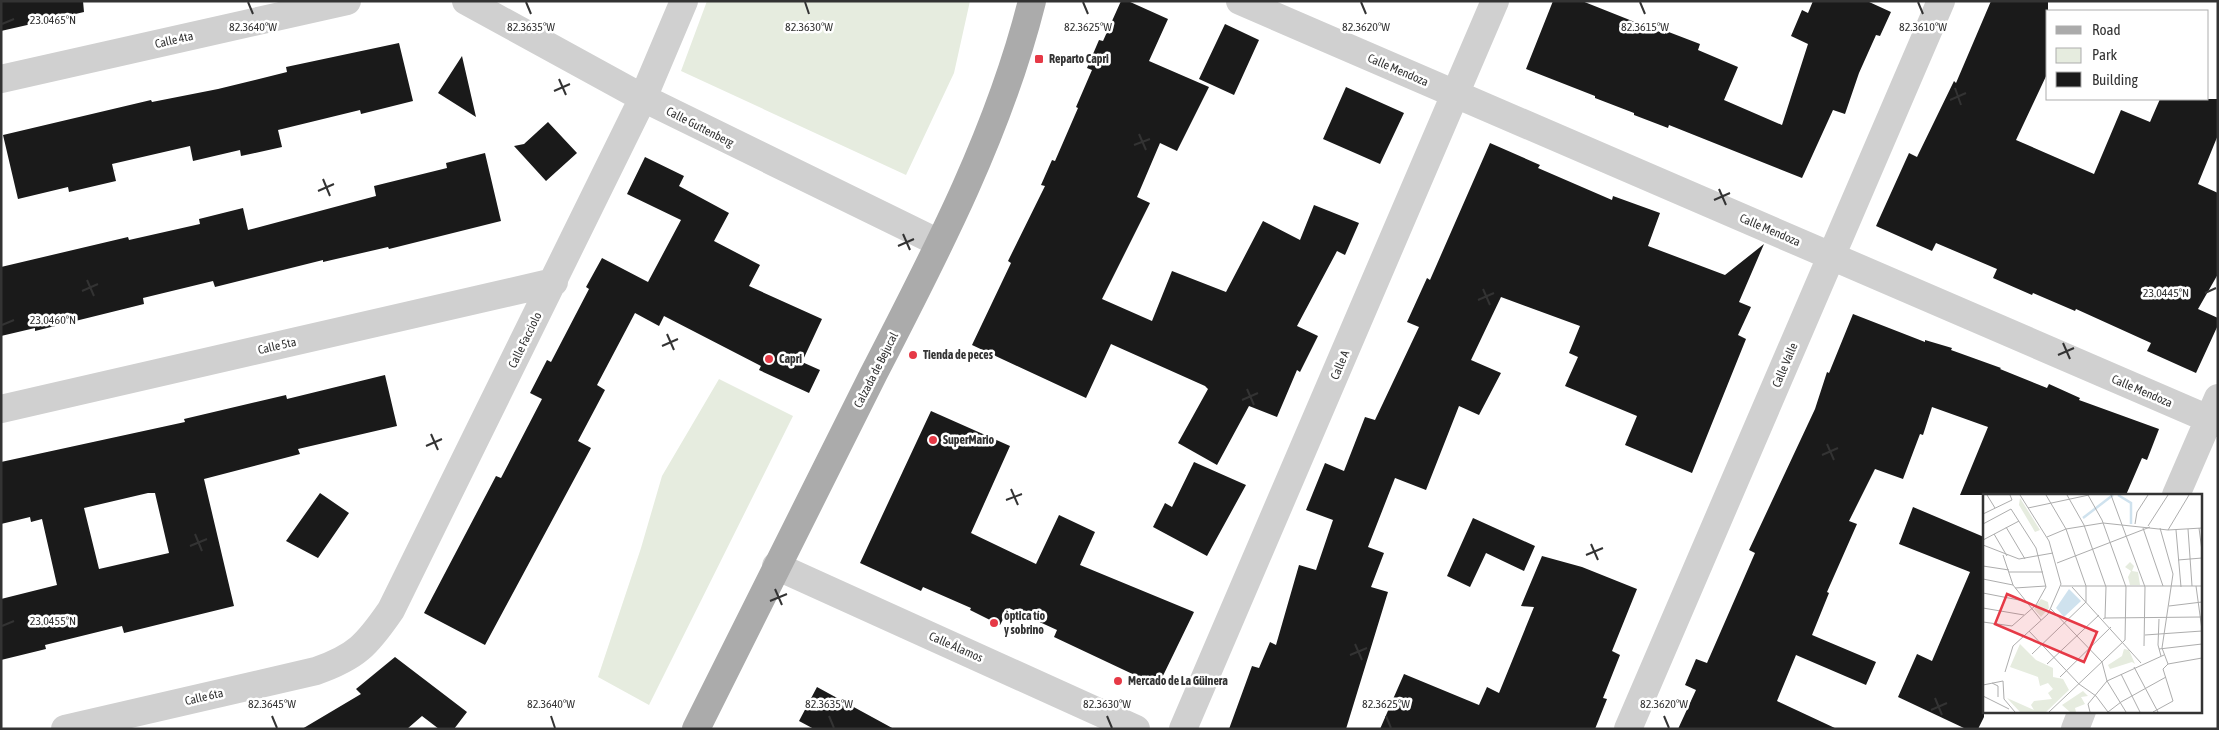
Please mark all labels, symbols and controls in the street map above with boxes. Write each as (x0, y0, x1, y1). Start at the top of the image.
legend (2046, 10, 2209, 100)
text: 23.0465°N (30, 13, 76, 27)
text: 82.3640°W (229, 20, 277, 34)
text: 82.3635°W (507, 20, 555, 34)
text: 82.3630°W (785, 20, 833, 34)
text: 82.3625°W (1064, 20, 1112, 34)
text: 82.3620°W (1342, 20, 1390, 34)
text: 82.3615°W (1621, 20, 1669, 34)
text: 82.3610°W (1899, 20, 1947, 34)
text: Road (2092, 21, 2121, 38)
street label: Calle 4ta (153, 29, 195, 51)
text: Park (2092, 46, 2117, 63)
street label: Calle Mendoza (1365, 51, 1431, 89)
place label: Reparto Capri (1049, 52, 1109, 66)
marker: Reparto Capri (1033, 53, 1045, 65)
text: Building (2092, 71, 2138, 88)
street label: Calle Guttenberg (664, 104, 737, 150)
street label: Calle Mendoza (1737, 211, 1803, 249)
text: 23.0445°N (2143, 286, 2189, 300)
street label: Calle Facciolo (505, 309, 545, 370)
text: 23.0460°N (30, 313, 76, 327)
street label: Calzada de Bejucal (851, 329, 901, 410)
street label: Calle 5ta (256, 335, 298, 357)
street label: Calle Valle (1769, 341, 1801, 389)
place label: Tienda de peces (923, 348, 994, 362)
street label: Calle A (1328, 348, 1352, 382)
marker: Tienda de peces (907, 349, 919, 361)
place label: Capri (779, 352, 802, 366)
marker: Capri (763, 353, 775, 365)
street label: Calle Mendoza (2109, 372, 2175, 410)
place label: SuperMario (943, 433, 994, 447)
marker: SuperMario (927, 434, 939, 446)
inset map (1983, 494, 2202, 712)
place label: óptica tío y sobrino (1004, 609, 1045, 637)
text: 23.0455°N (30, 614, 76, 628)
marker: óptica tío y sobrino (988, 617, 1000, 629)
street label: Calle Álamos (927, 629, 985, 665)
place label: Mercado de La Güinera (1128, 674, 1228, 688)
marker: Mercado de La Güinera (1112, 675, 1124, 687)
street label: Calle 6ta (183, 686, 225, 708)
text: 82.3645°W (248, 697, 296, 711)
text: 82.3640°W (527, 697, 575, 711)
text: 82.3635°W (805, 697, 853, 711)
text: 82.3630°W (1083, 697, 1131, 711)
text: 82.3625°W (1362, 697, 1410, 711)
text: 82.3620°W (1640, 697, 1688, 711)

